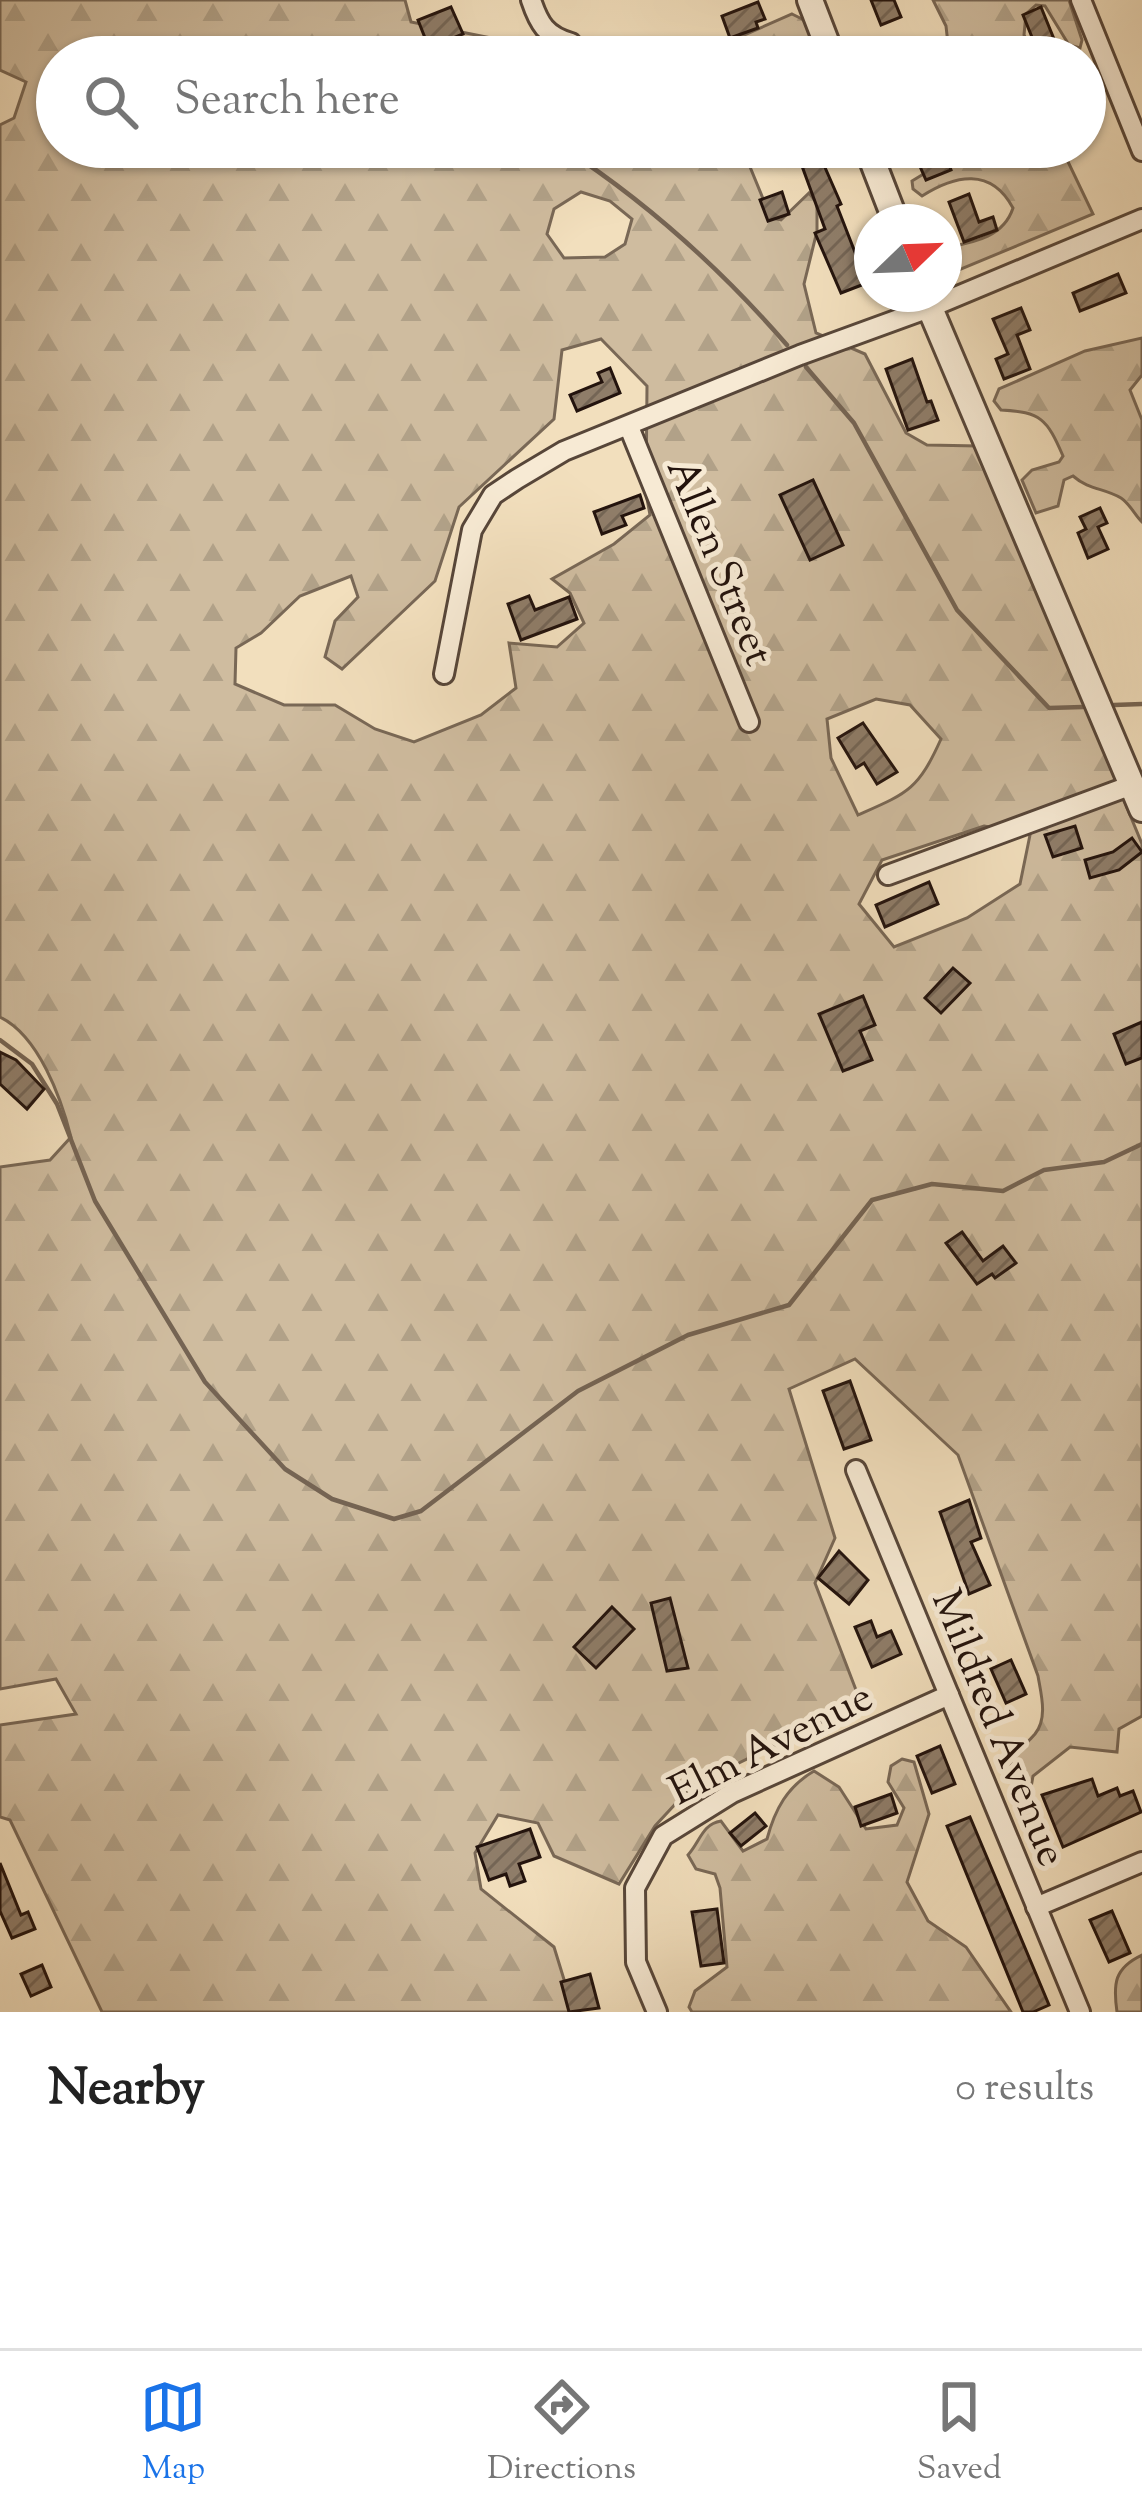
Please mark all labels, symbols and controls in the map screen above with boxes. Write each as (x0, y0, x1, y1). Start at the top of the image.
search box (36, 36, 1106, 168)
icon: search (78, 69, 144, 135)
text: Search here (174, 70, 400, 135)
north arrow (854, 204, 962, 312)
street label: Allen Street (649, 450, 786, 676)
street label: Mildred Avenue (914, 1582, 1079, 1876)
street label: Elm Avenue (660, 1670, 884, 1823)
text: Nearby (48, 2054, 205, 2127)
text: 0 results (955, 2062, 1094, 2118)
tab: Map (140, 2374, 206, 2494)
tab: Directions (487, 2374, 636, 2494)
tab: Saved (917, 2374, 1002, 2494)

